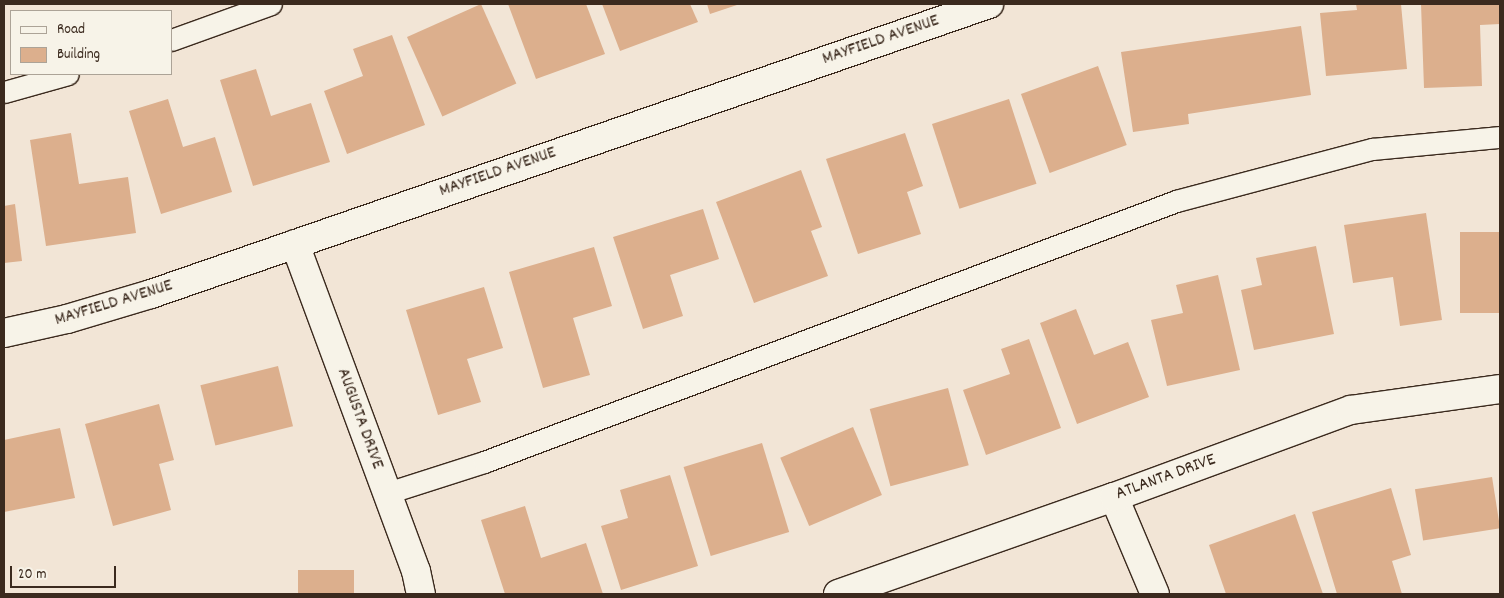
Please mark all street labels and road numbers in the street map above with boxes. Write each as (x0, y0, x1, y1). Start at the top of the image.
street label: MAYFIELD AVENUE (820, 11, 942, 71)
street label: MAYFIELD AVENUE (437, 143, 559, 203)
street label: MAYFIELD AVENUE (53, 276, 175, 332)
street label: AUGUSTA DRIVE (331, 366, 387, 472)
street label: ATLANTA DRIVE (1113, 450, 1219, 506)

